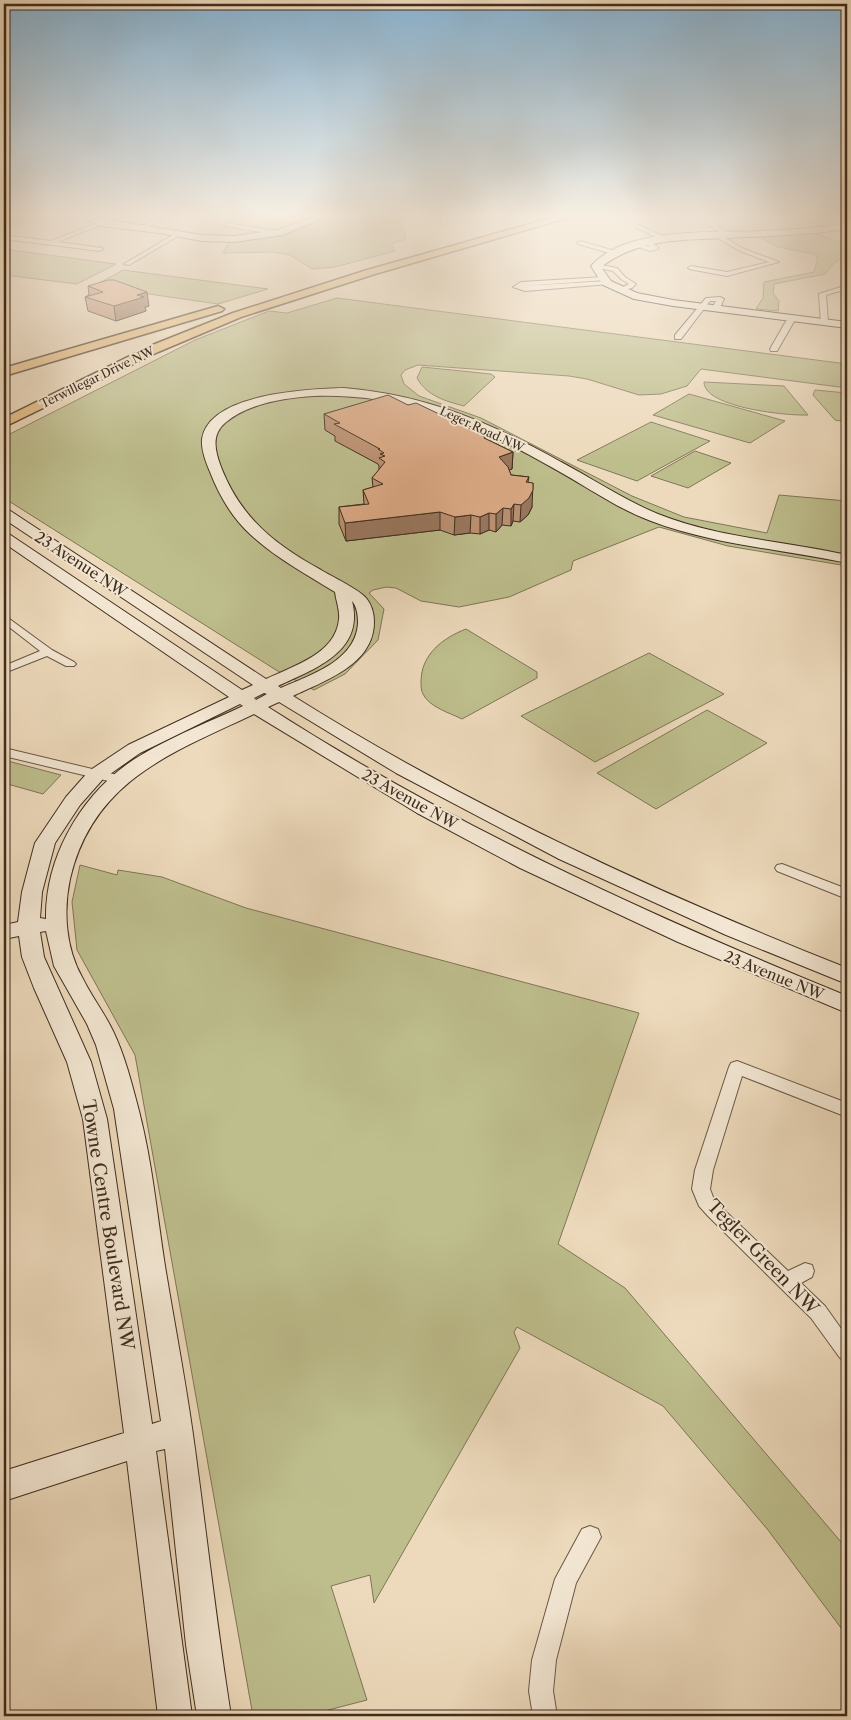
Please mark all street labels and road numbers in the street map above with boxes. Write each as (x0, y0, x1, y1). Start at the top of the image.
street label: Terwillegar Drive NW (37, 342, 157, 411)
street label: Leger Road NW (437, 403, 527, 455)
street label: 23 Avenue NW (31, 527, 131, 601)
street label: 23 Avenue NW (359, 765, 462, 833)
street label: 23 Avenue NW (721, 946, 827, 1004)
street label: Towne Centre Boulevard NW (77, 1098, 139, 1353)
street label: Tegler Green NW (702, 1195, 824, 1320)

